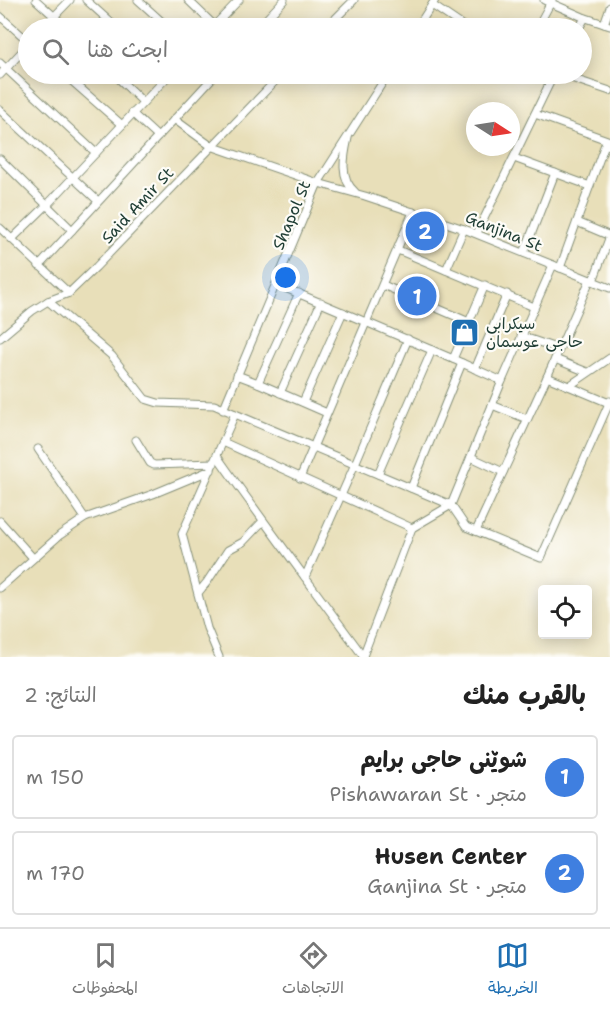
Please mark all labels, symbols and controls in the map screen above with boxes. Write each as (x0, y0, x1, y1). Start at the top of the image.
search box (18, 18, 592, 84)
icon: search (39, 35, 72, 68)
text: ابحث هنا (87, 35, 168, 64)
north arrow (466, 102, 520, 156)
street label: Said Amir St (97, 163, 178, 248)
street label: Shapol St (267, 177, 315, 253)
street label: Ganjina St (462, 207, 545, 256)
pin: 2 (406, 208, 444, 254)
your location (271, 263, 300, 292)
pin: 1 (398, 274, 436, 318)
place label: سیکرابی حاجی عوسمان (486, 313, 583, 352)
shop icon: سیکرابی حاجی عوسمان (449, 316, 481, 348)
map controls (538, 585, 592, 639)
button: locate (538, 585, 592, 639)
text: بالقرب منك (463, 677, 586, 712)
text: النتائج: 2 (24, 682, 97, 708)
text: شوێنی حاجی برایم (360, 745, 527, 774)
text: 150 m (26, 764, 84, 790)
text: 1 (560, 764, 569, 790)
text: متجر · Pishawaran St (329, 781, 527, 807)
text: Husen Center (375, 842, 527, 871)
text: 170 m (26, 860, 85, 886)
text: 2 (558, 860, 572, 886)
text: متجر · Ganjina St (367, 873, 527, 899)
tab: المحفوظات (72, 939, 138, 1002)
tab: الاتجاهات (282, 939, 344, 1002)
tab: الخريطة (488, 939, 538, 1002)

